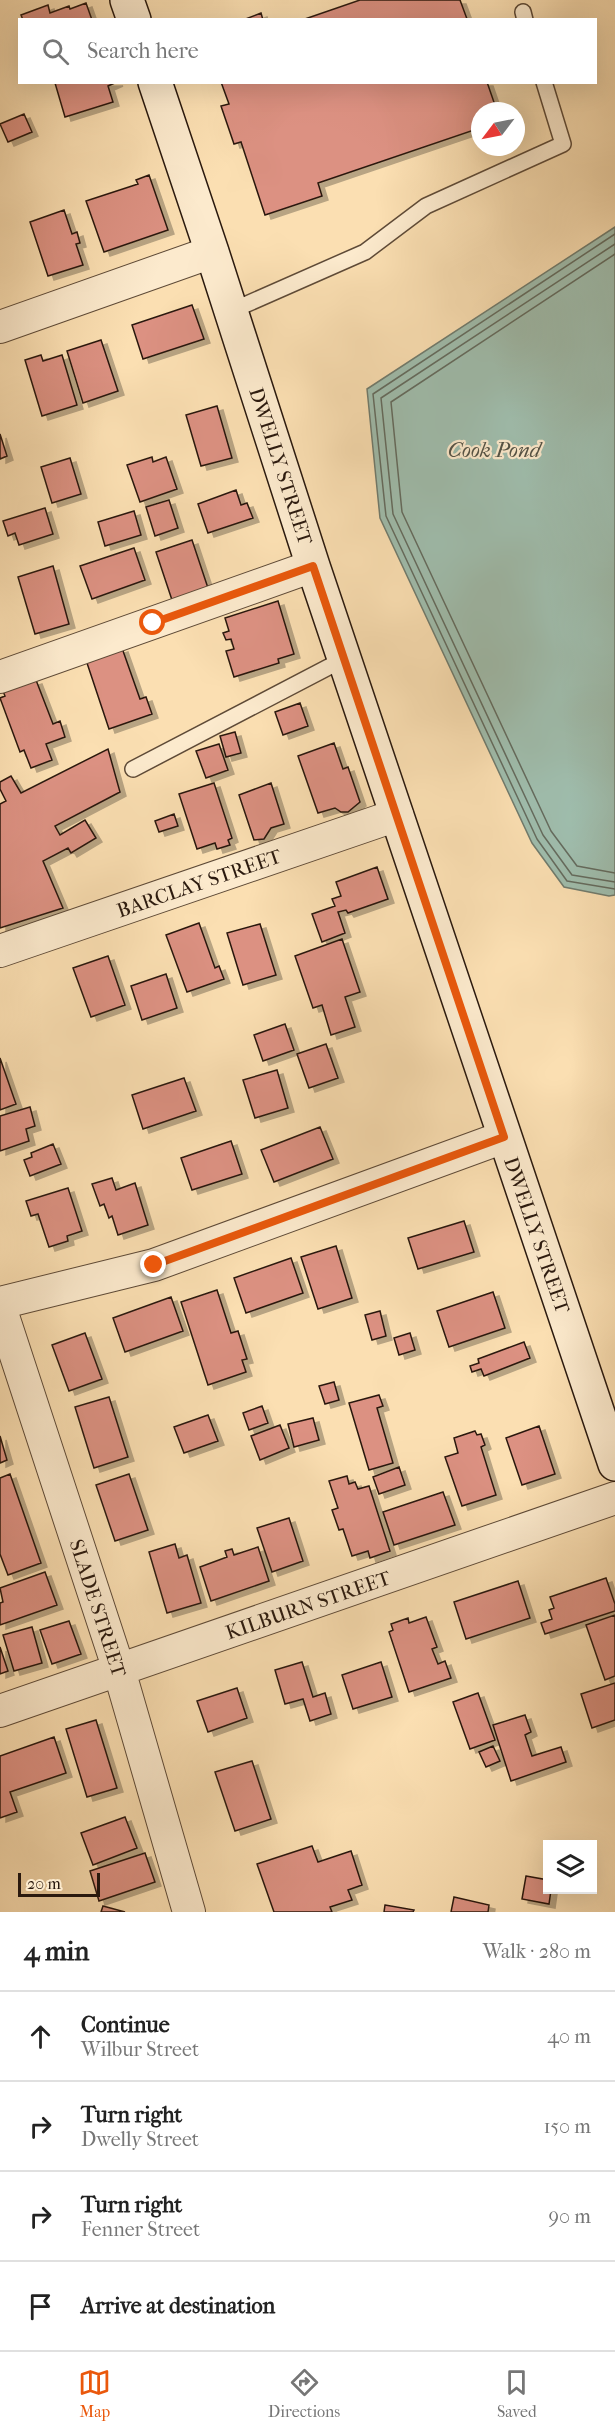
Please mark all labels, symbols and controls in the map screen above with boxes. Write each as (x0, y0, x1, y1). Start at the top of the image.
search box (18, 18, 597, 84)
icon: search (39, 35, 72, 68)
text: Search here (87, 38, 199, 64)
north arrow (471, 102, 525, 156)
street label: DWELLY STREET (244, 385, 317, 548)
water label: Cook Pond (448, 438, 543, 462)
route start (139, 609, 165, 635)
street label: BARCLAY STREET (114, 844, 285, 922)
street label: DWELLY STREET (499, 1154, 574, 1317)
route end (140, 1251, 166, 1277)
street label: SLADE STREET (64, 1536, 131, 1680)
street label: KILBURN STREET (223, 1566, 394, 1644)
map controls (543, 1840, 597, 1894)
button: layers (543, 1840, 597, 1894)
scale bar (18, 1870, 100, 1898)
text: 20 m (27, 1874, 61, 1893)
text: 4 min (24, 1936, 89, 1967)
text: Walk · 280 m (483, 1940, 591, 1963)
text: Continue (81, 2012, 170, 2038)
icon: ahead (24, 2020, 57, 2053)
text: 40 m (547, 2025, 591, 2048)
text: Wilbur Street (81, 2038, 199, 2061)
text: Turn right (81, 2102, 182, 2128)
icon: right (24, 2110, 57, 2143)
text: 150 m (543, 2115, 591, 2138)
text: Dwelly Street (81, 2128, 199, 2151)
text: Turn right (81, 2192, 182, 2218)
icon: right (24, 2200, 57, 2233)
text: 90 m (549, 2205, 591, 2228)
text: Fenner Street (81, 2218, 200, 2241)
icon: arrive (24, 2290, 57, 2323)
text: Arrive at destination (81, 2293, 275, 2319)
tab: Map (78, 2366, 111, 2421)
tab: Directions (268, 2366, 340, 2421)
tab: Saved (497, 2366, 537, 2421)

